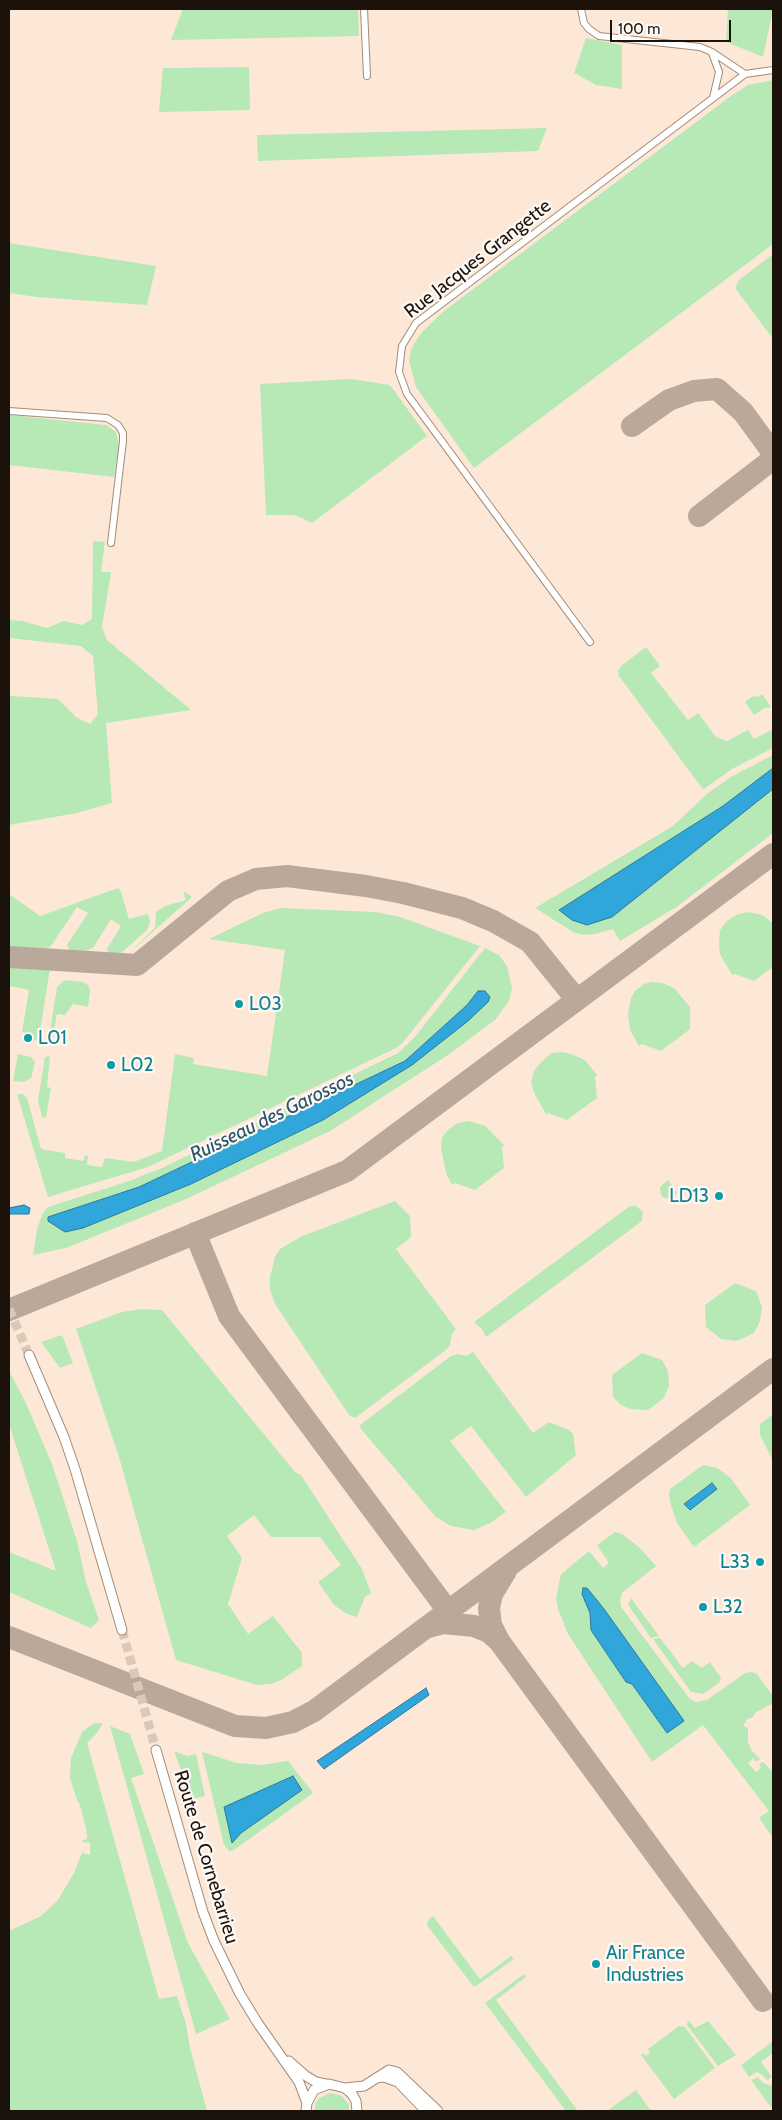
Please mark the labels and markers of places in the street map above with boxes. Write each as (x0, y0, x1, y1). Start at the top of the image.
place label: L03 (249, 993, 282, 1015)
marker: L03 (233, 998, 245, 1010)
place label: L01 (38, 1027, 67, 1049)
marker: L01 (22, 1032, 34, 1044)
place label: L02 (121, 1054, 153, 1076)
marker: L02 (105, 1059, 117, 1071)
place label: LD13 (669, 1185, 709, 1207)
marker: LD13 (713, 1190, 725, 1202)
place label: L33 (720, 1551, 750, 1573)
marker: L33 (754, 1556, 766, 1568)
place label: L32 (713, 1596, 743, 1618)
marker: L32 (697, 1601, 709, 1613)
place label: Air France Industries (606, 1942, 685, 1986)
marker: Air France Industries (590, 1958, 602, 1970)

